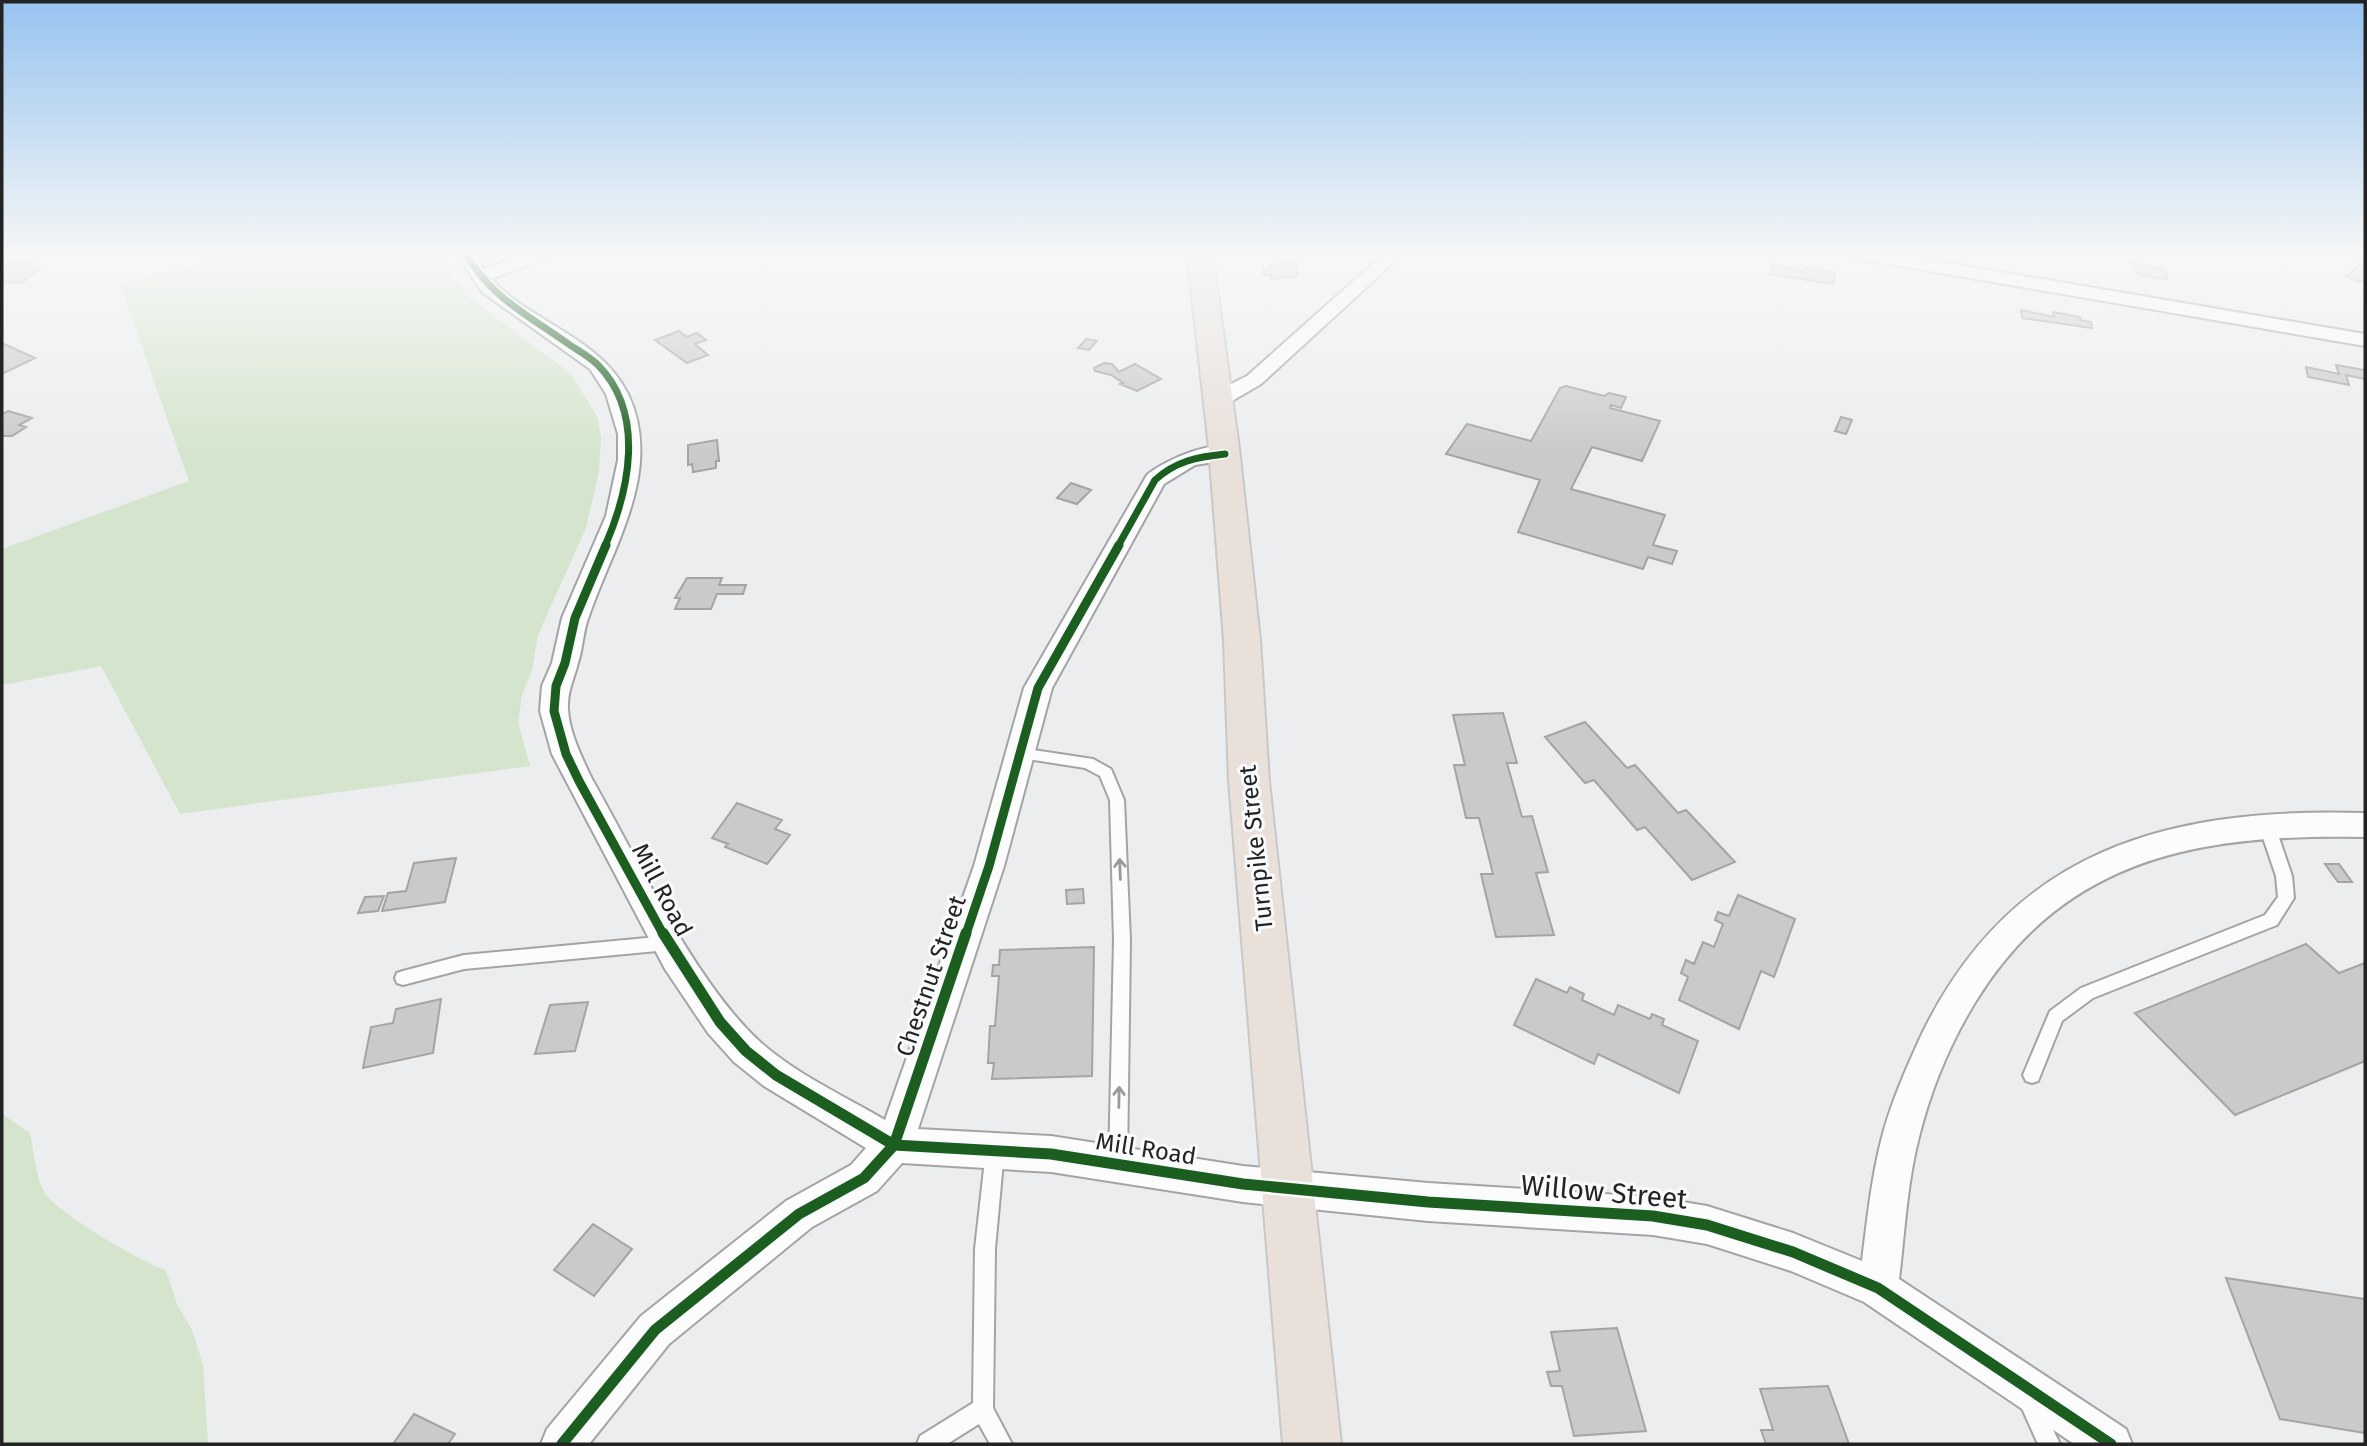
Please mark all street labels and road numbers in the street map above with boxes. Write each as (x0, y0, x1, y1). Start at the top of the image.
street label: Turnpike Street (1233, 763, 1279, 932)
street label: Mill Road (626, 839, 698, 941)
street label: Chestnut Street (890, 892, 972, 1060)
street label: Mill Road (1094, 1127, 1198, 1171)
street label: Willow Street (1519, 1168, 1690, 1216)

